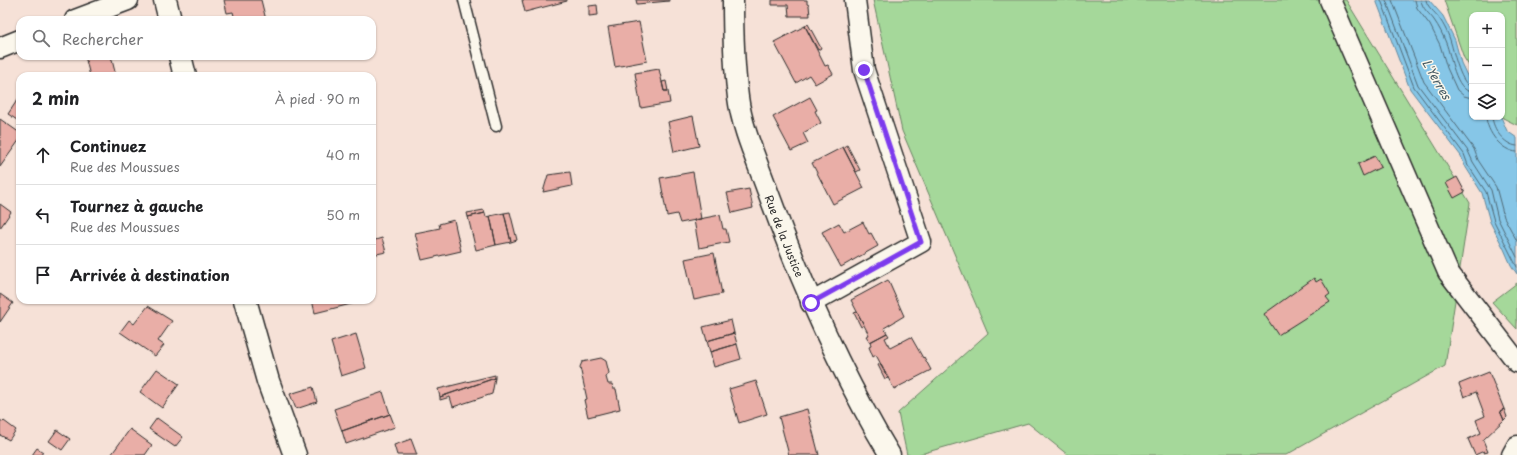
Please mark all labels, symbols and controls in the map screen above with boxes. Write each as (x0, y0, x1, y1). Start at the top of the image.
map controls (1469, 12, 1505, 120)
button: + (1469, 12, 1505, 48)
search box (16, 16, 376, 60)
icon: search (30, 27, 52, 49)
text: Rechercher (62, 27, 143, 50)
button: − (1469, 48, 1505, 84)
water label: L'Yerres (1418, 55, 1457, 104)
route end (855, 61, 873, 79)
button: layers (1469, 84, 1505, 120)
text: 2 min (32, 85, 79, 111)
text: À pied · 90 m (275, 89, 360, 108)
text: Continuez (70, 134, 146, 157)
icon: ahead (32, 144, 54, 166)
text: 40 m (326, 145, 360, 164)
text: Rue des Moussues (70, 157, 180, 176)
street label: Rue de la Justice (761, 192, 809, 280)
text: Tournez à gauche (70, 194, 204, 217)
icon: left (32, 204, 54, 226)
text: 50 m (326, 205, 360, 224)
text: Rue des Moussues (70, 217, 180, 236)
text: Arrivée à destination (70, 263, 230, 286)
icon: arrive (32, 264, 54, 286)
route start (802, 294, 820, 312)

